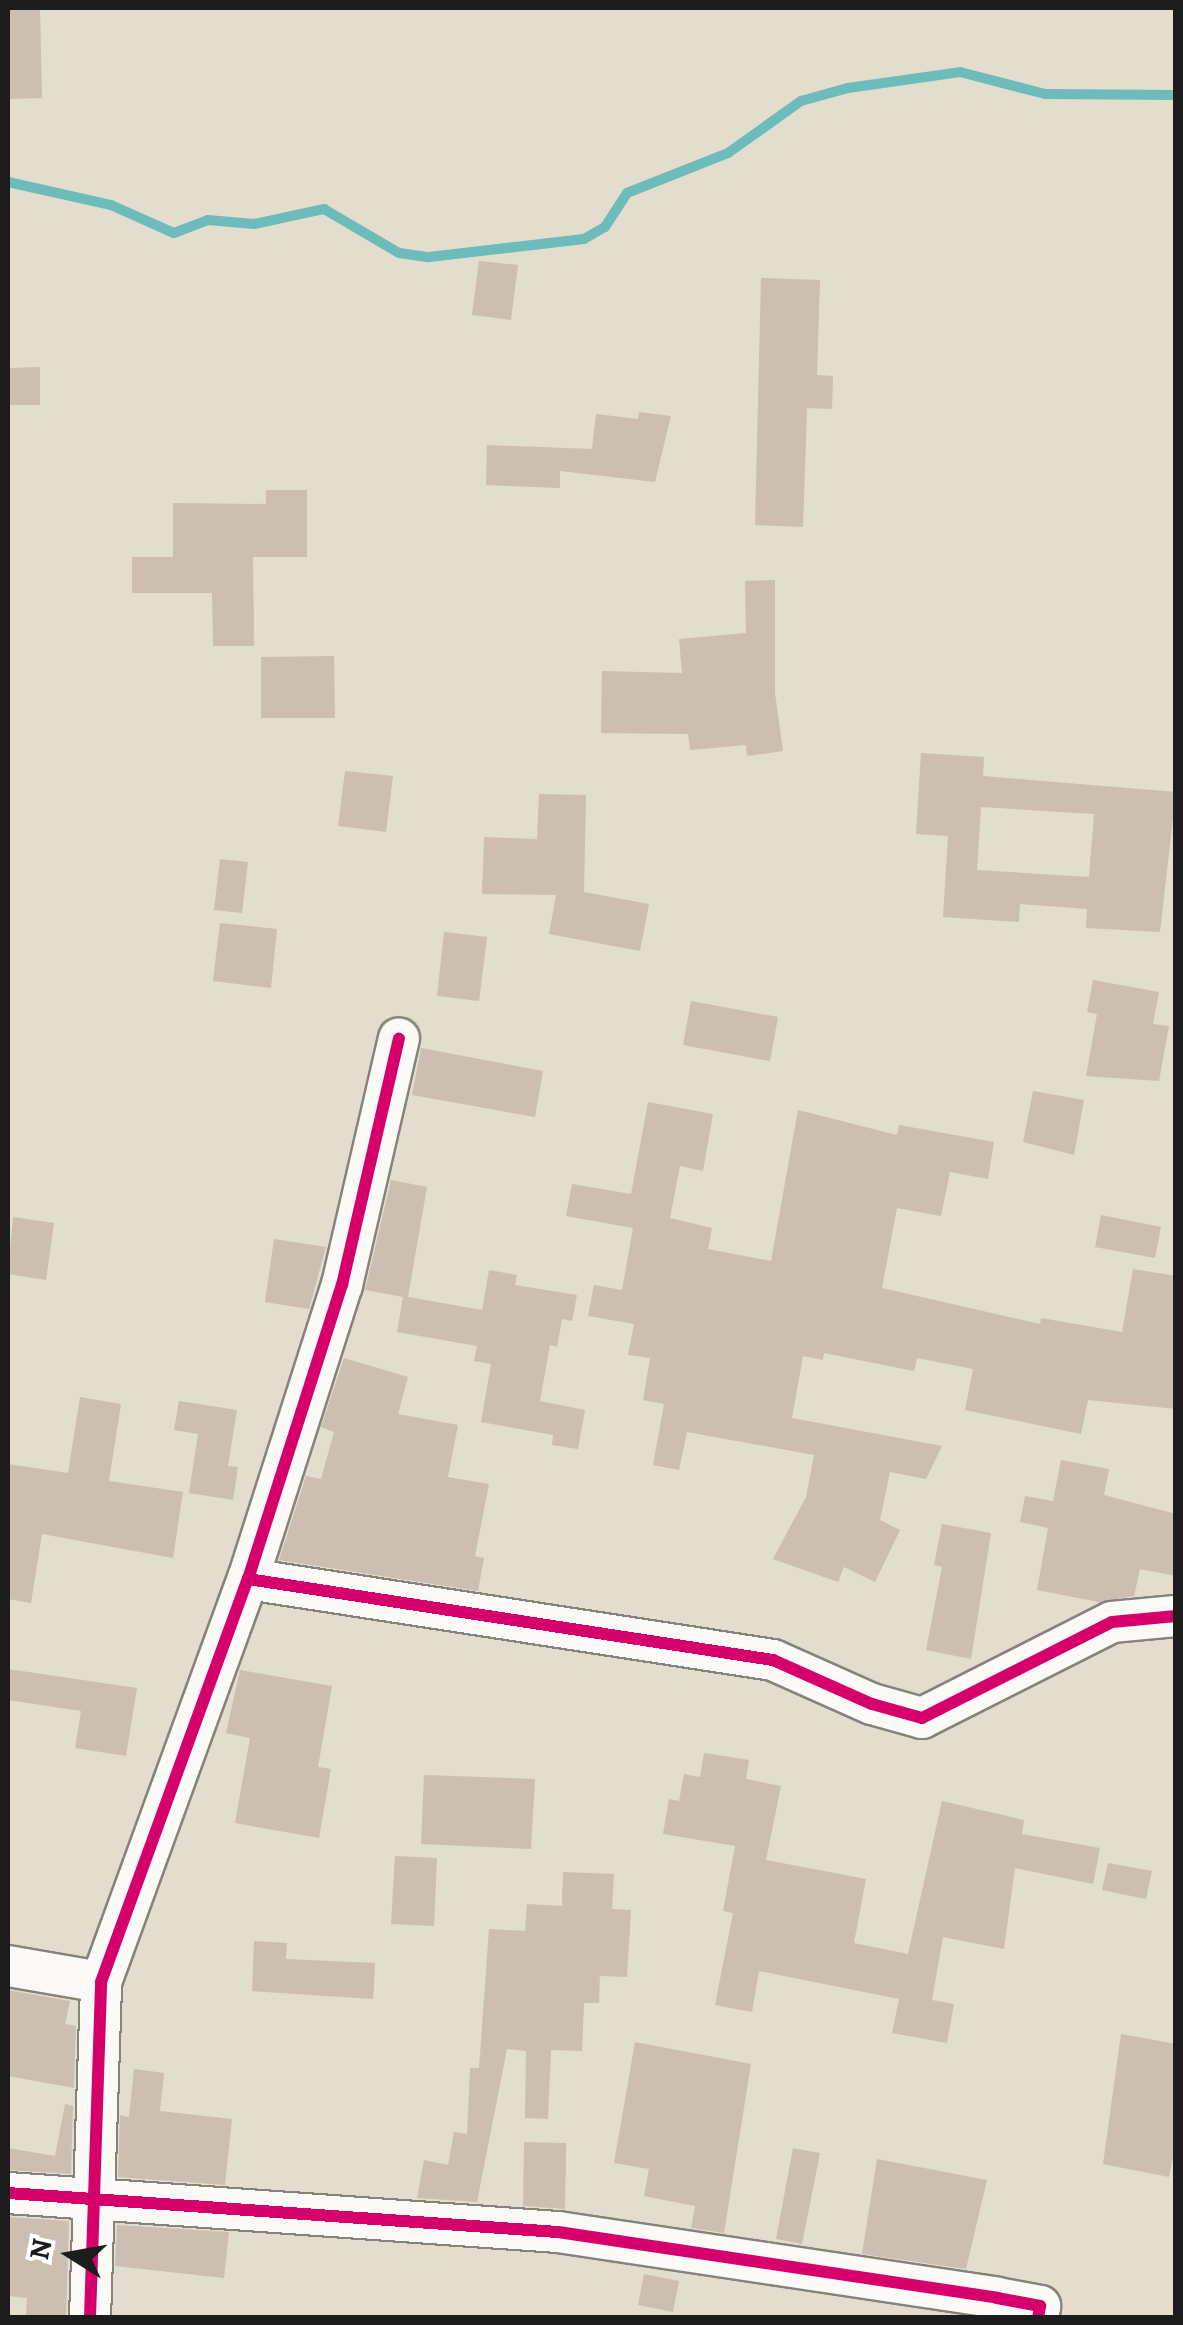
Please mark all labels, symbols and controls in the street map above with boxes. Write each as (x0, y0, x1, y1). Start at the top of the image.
north arrow (20, 2205, 120, 2305)
text: N (20, 2236, 61, 2263)

